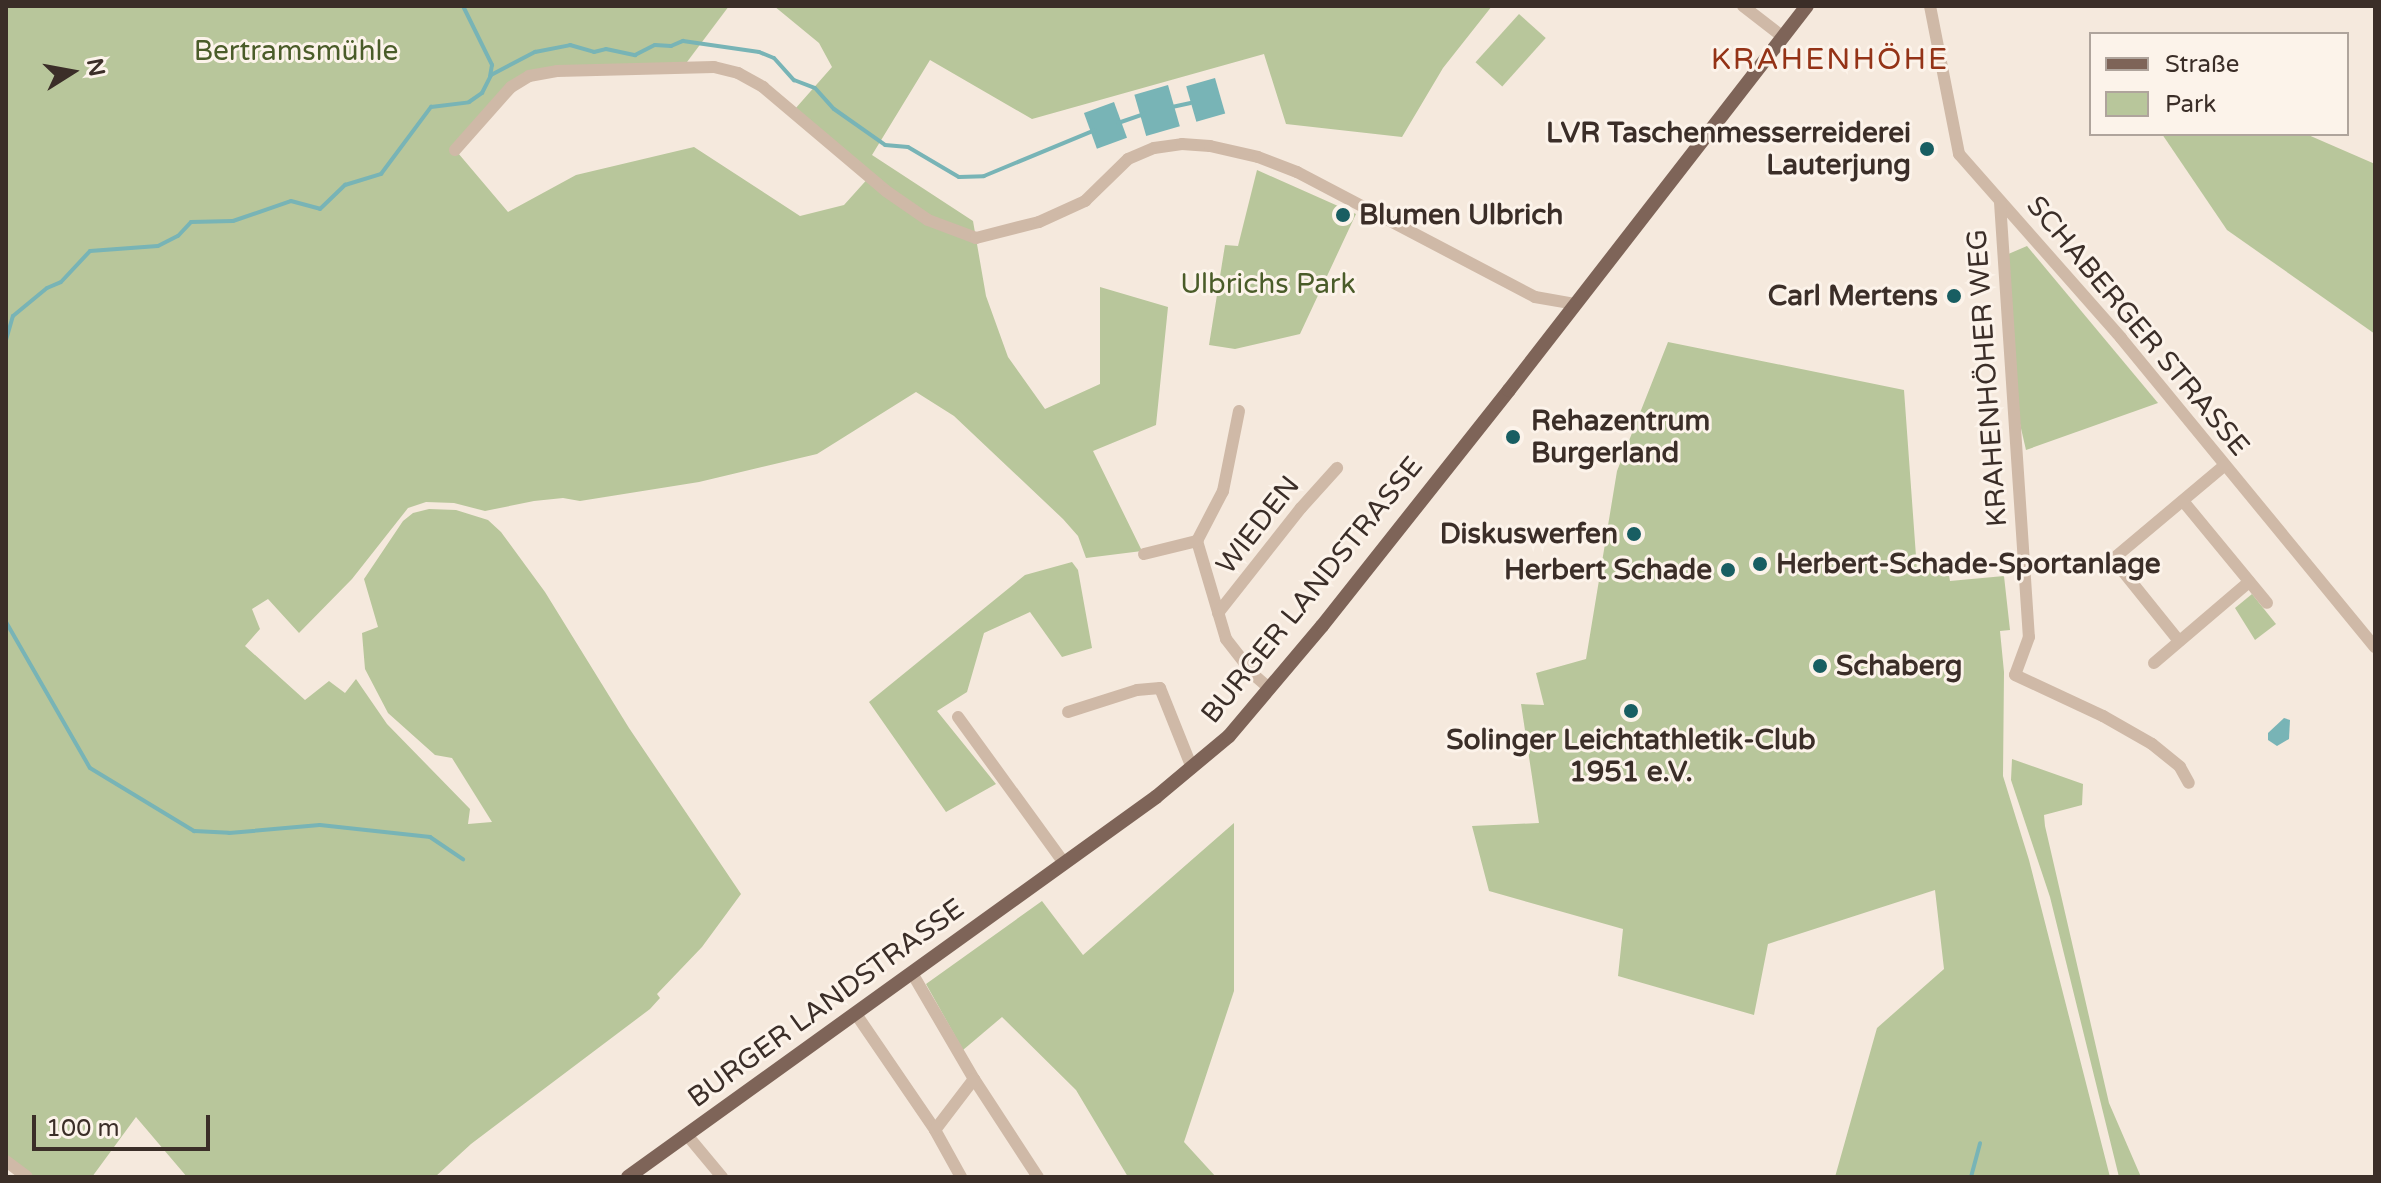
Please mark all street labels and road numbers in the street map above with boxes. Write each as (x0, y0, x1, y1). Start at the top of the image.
street label: SCHABERGER STRASSE (2019, 189, 2257, 463)
street label: KRAHENHÖHER WEG (1960, 228, 2014, 528)
street label: BURGER LANDSTRASSE (1194, 450, 1430, 730)
street label: WIEDEN (1209, 469, 1307, 581)
street label: BURGER LANDSTRASSE (681, 891, 971, 1115)

